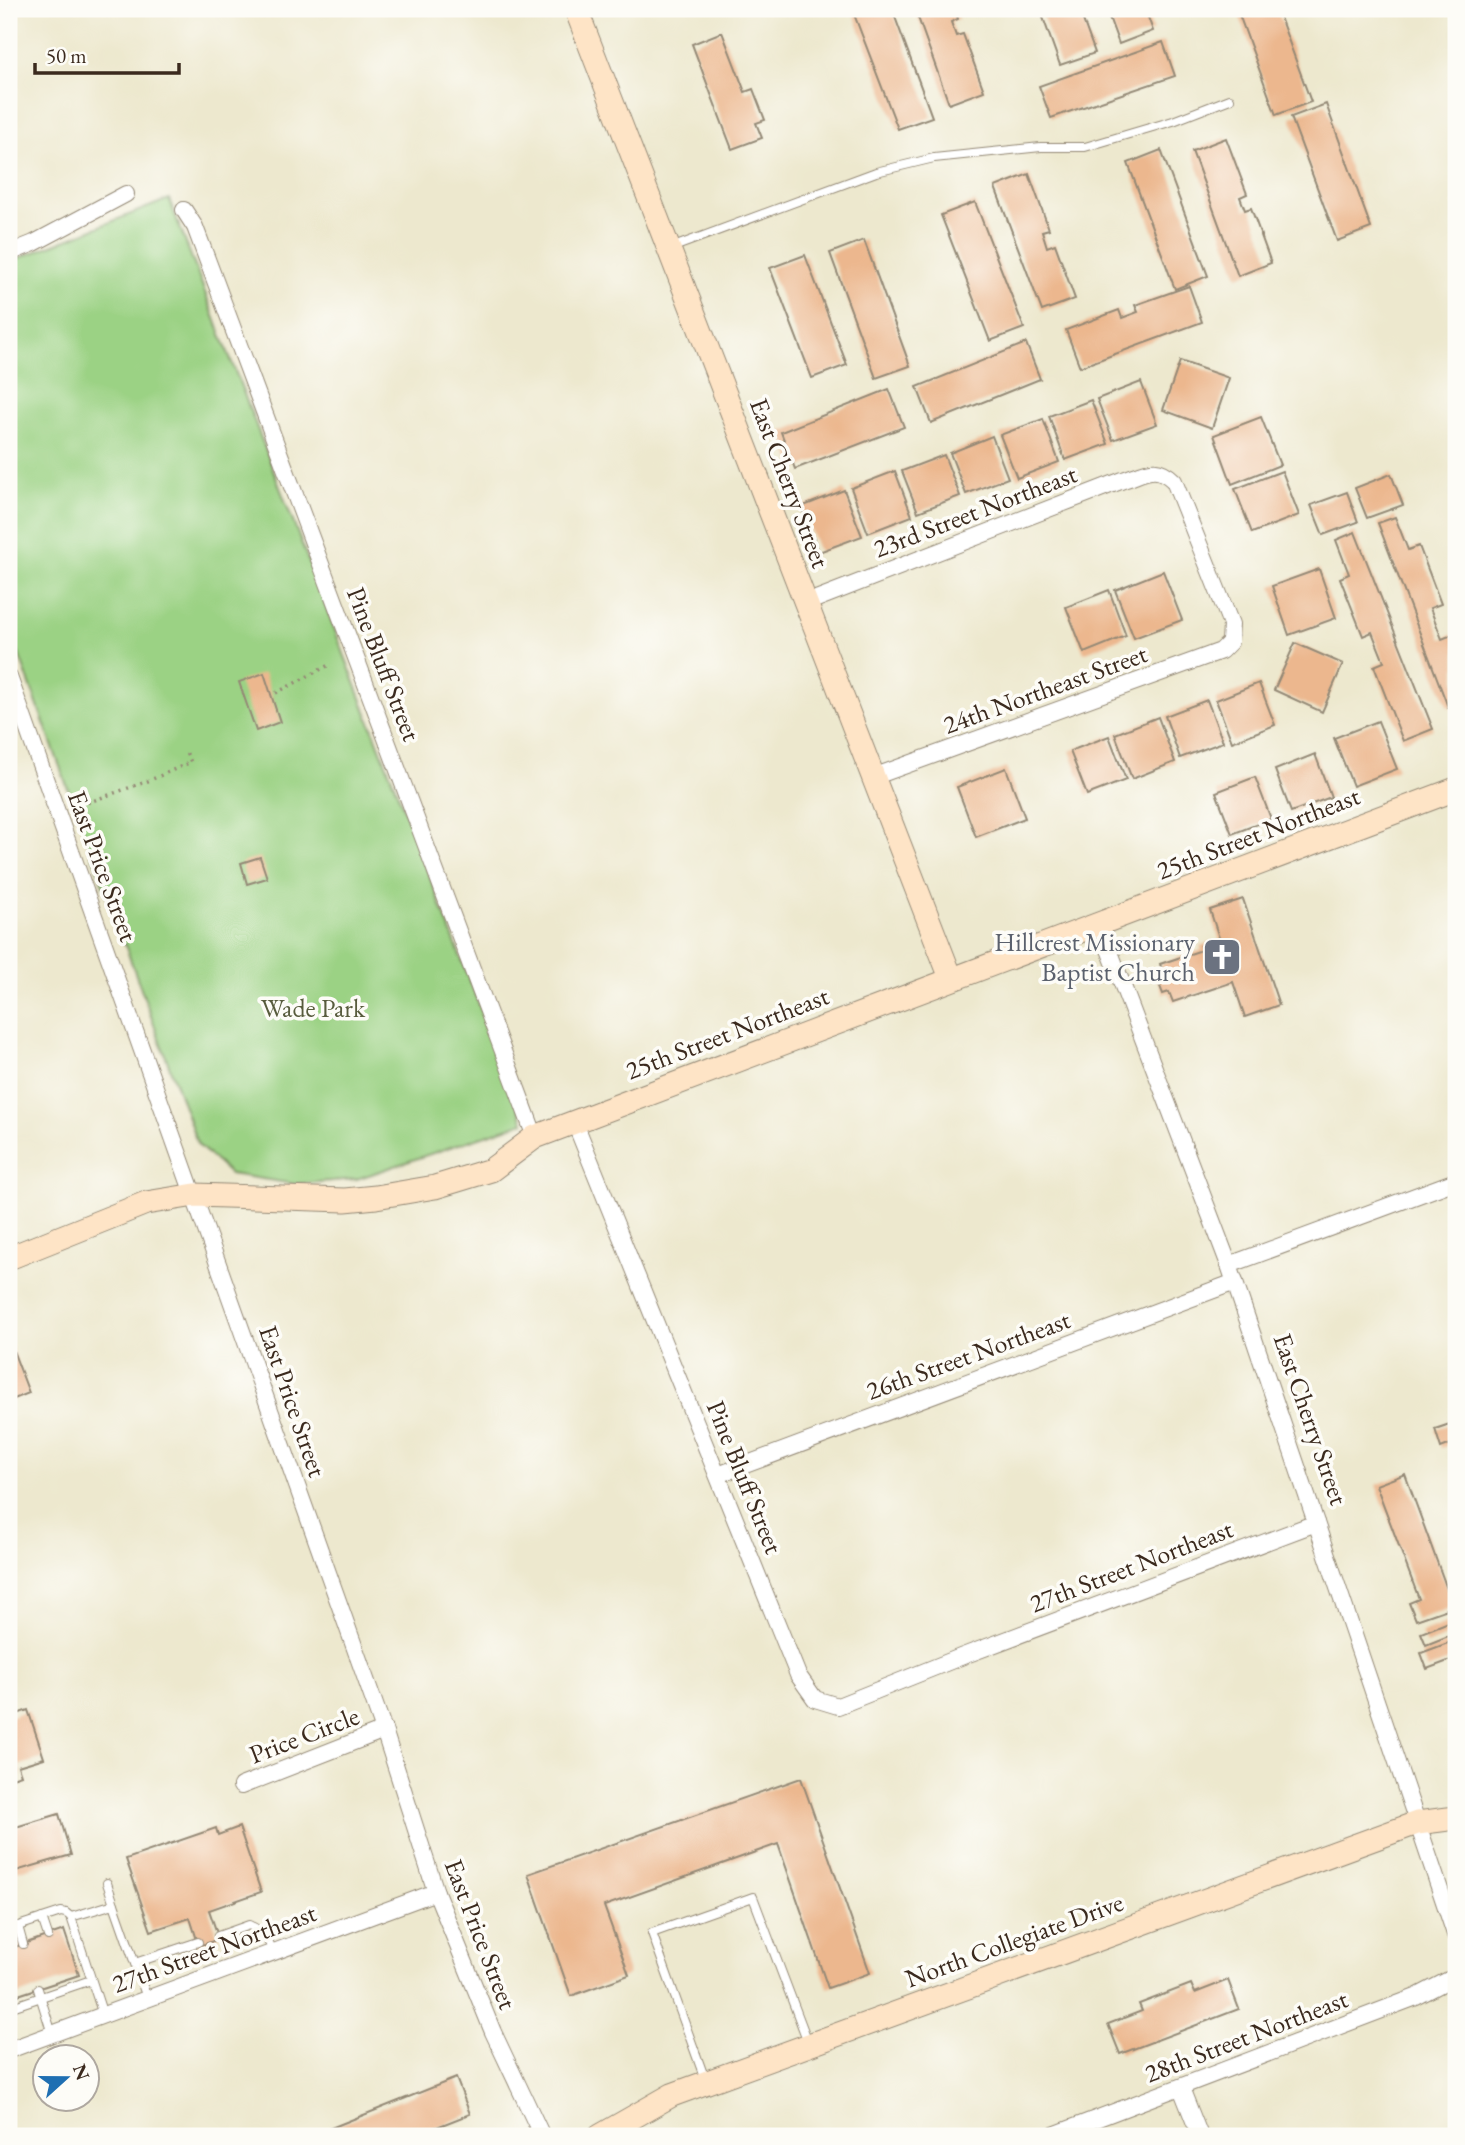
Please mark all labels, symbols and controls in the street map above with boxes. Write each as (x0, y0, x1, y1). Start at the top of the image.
scale bar (35, 32, 178, 76)
text: 50 m (46, 42, 87, 69)
street label: East Cherry Street (742, 393, 838, 573)
street label: 23rd Street Northeast (868, 457, 1082, 565)
street label: Pine Bluff Street (339, 582, 429, 746)
street label: 24th Northeast Street (938, 636, 1152, 742)
street label: 25th Street Northeast (1152, 779, 1364, 887)
street label: East Price Street (60, 786, 146, 946)
place label: Hillcrest Missionary Baptist Church (994, 925, 1196, 989)
church icon: Hillcrest Missionary Baptist Church (1201, 936, 1243, 978)
street label: 25th Street Northeast (621, 979, 833, 1087)
park label: Wade Park (261, 991, 366, 1025)
street label: 26th Street Northeast (861, 1302, 1075, 1408)
street label: East Price Street (251, 1321, 335, 1481)
street label: East Cherry Street (1266, 1329, 1356, 1509)
street label: Pine Bluff Street (699, 1395, 791, 1559)
street label: 27th Street Northeast (1025, 1512, 1237, 1620)
street label: Price Circle (244, 1698, 364, 1772)
street label: East Price Street (437, 1854, 525, 2014)
street label: North Collegiate Drive (900, 1885, 1128, 1995)
street label: 27th Street Northeast (107, 1895, 321, 2001)
street label: 28th Street Northeast (1140, 1982, 1352, 2090)
north arrow (32, 2044, 102, 2114)
text: N (67, 2060, 96, 2084)

